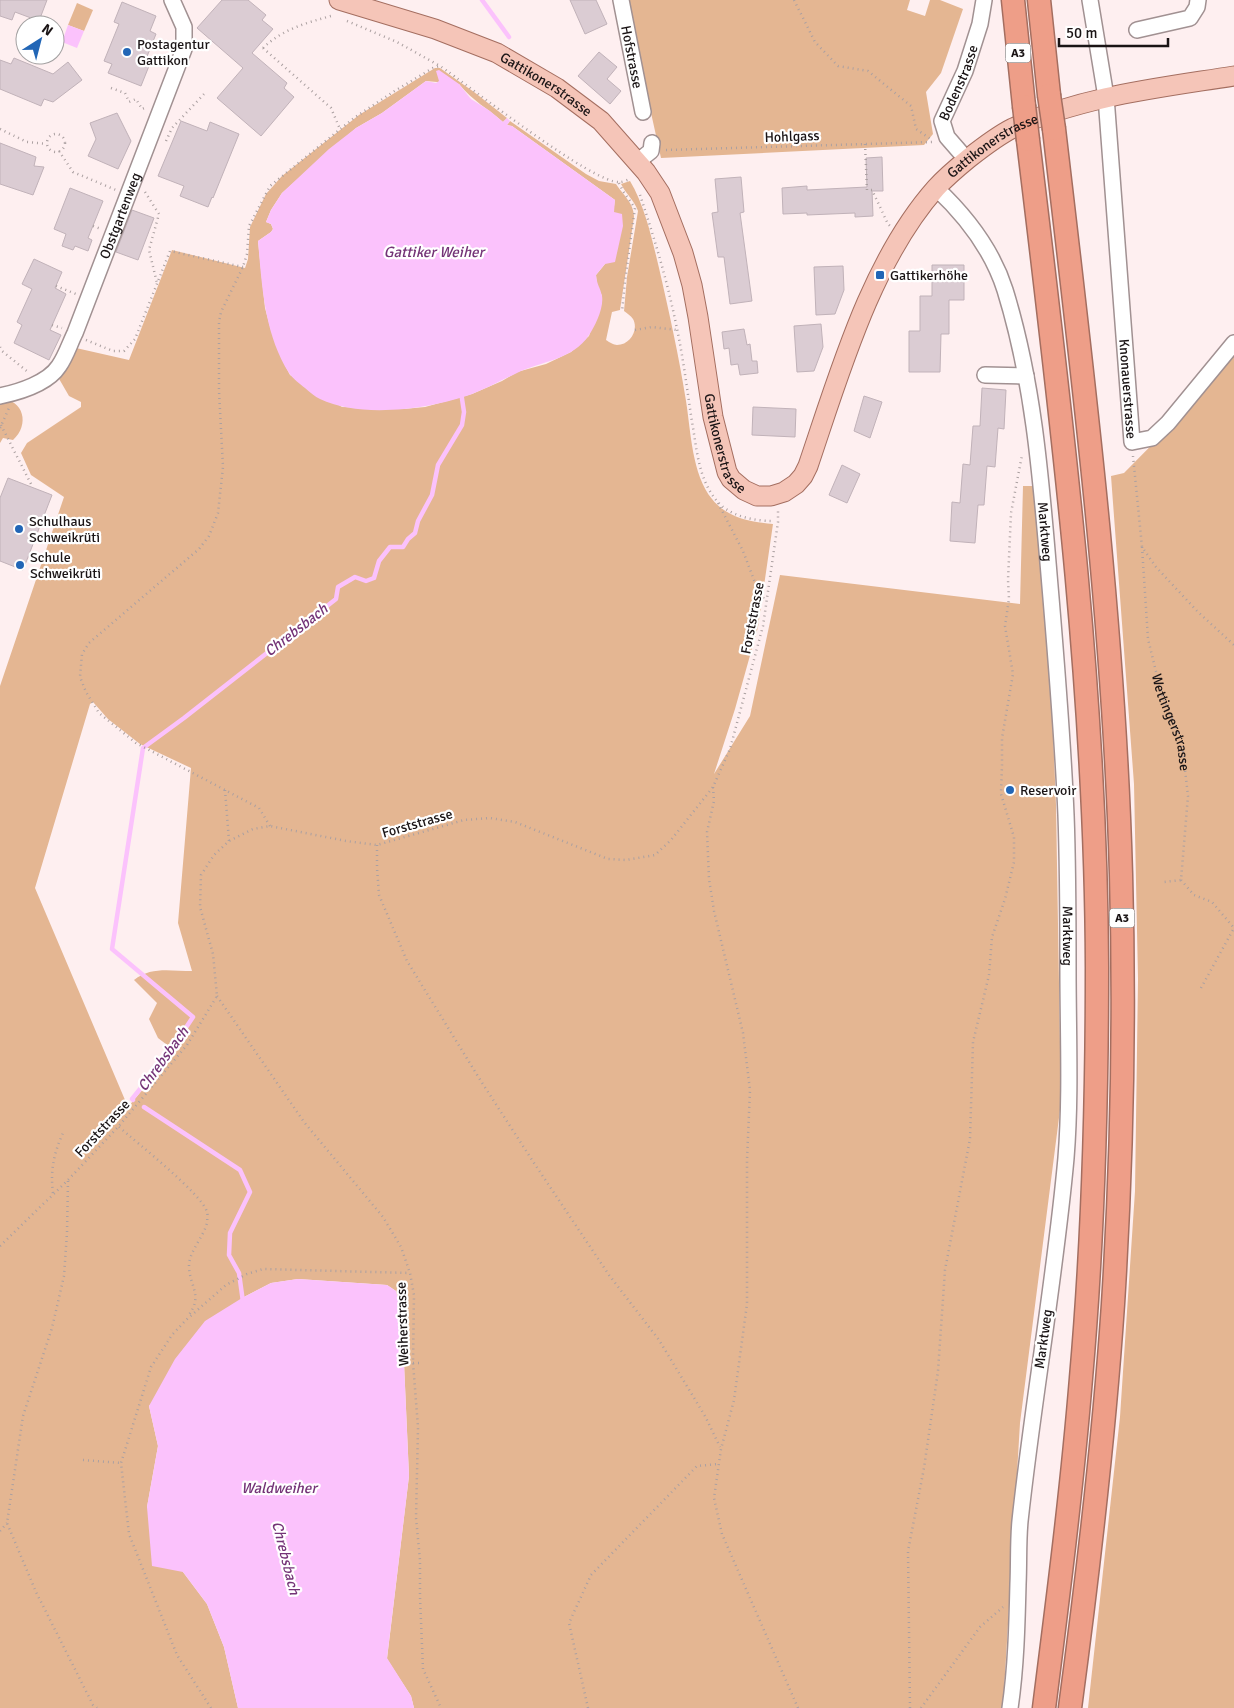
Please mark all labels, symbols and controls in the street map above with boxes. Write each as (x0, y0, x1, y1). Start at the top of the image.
north arrow (15, 15, 65, 65)
scale bar (1059, 15, 1168, 47)
text: N (38, 20, 56, 40)
street label: Hofstrasse (617, 24, 646, 90)
text: 50 m (1066, 24, 1097, 42)
place label: Postagentur Gattikon (137, 36, 210, 69)
street label: Bodenstrasse (935, 43, 982, 123)
road number: A3 (1006, 44, 1030, 62)
marker: Postagentur Gattikon (121, 46, 133, 58)
street label: Gattikonerstrasse (497, 49, 595, 120)
street label: Gattikonerstrasse (944, 110, 1040, 182)
street label: Hohlgass (764, 127, 820, 146)
street label: Obstgartenweg (96, 170, 145, 261)
water label: Gattiker Weiher (384, 243, 487, 261)
place label: Gattikerhöhe (890, 267, 968, 284)
marker: Gattikerhöhe (874, 269, 886, 281)
street label: Knonauerstrasse (1115, 338, 1140, 440)
street label: Gattikonerstrasse (701, 392, 750, 497)
street label: Marktweg (1034, 501, 1056, 562)
place label: Schulhaus Schweikrüti (29, 513, 100, 546)
marker: Schulhaus Schweikrüti (13, 523, 25, 535)
place label: Schule Schweikrüti (30, 549, 101, 582)
marker: Schule Schweikrüti (14, 559, 26, 571)
street label: Forststrasse (737, 581, 768, 655)
water label: Chrebsbach (261, 599, 332, 660)
street label: Wettingerstrasse (1148, 672, 1193, 772)
place label: Reservoir (1020, 782, 1077, 799)
marker: Reservoir (1004, 784, 1016, 796)
street label: Forststrasse (380, 805, 454, 842)
street label: Marktweg (1059, 906, 1076, 966)
road number: A3 (1110, 908, 1134, 928)
water label: Chrebsbach (134, 1023, 193, 1095)
street label: Forststrasse (71, 1096, 133, 1161)
street label: Weiherstrasse (393, 1282, 412, 1366)
street label: Marktweg (1031, 1308, 1056, 1370)
water label: Waldweiher (241, 1479, 319, 1497)
water label: Chrebsbach (268, 1519, 304, 1597)

